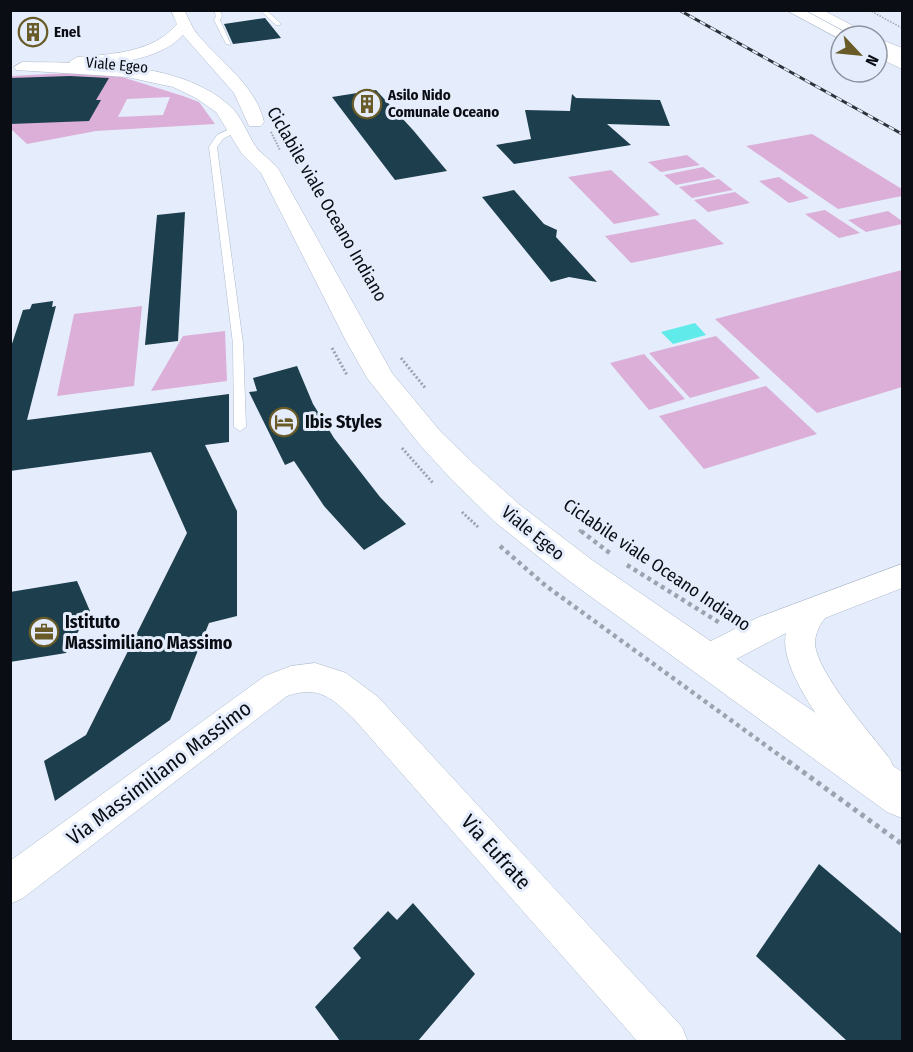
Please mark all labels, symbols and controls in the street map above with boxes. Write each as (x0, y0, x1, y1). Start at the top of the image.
building icon: Enel (17, 16, 49, 48)
place label: Enel (54, 23, 81, 41)
north arrow (829, 24, 889, 84)
text: N (861, 52, 883, 69)
street label: Viale Egeo (85, 53, 149, 77)
place label: Asilo Nido Comunale Oceano (387, 86, 499, 121)
building icon: Asilo Nido Comunale Oceano (351, 88, 383, 120)
street label: Ciclabile viale Oceano Indiano (262, 103, 392, 305)
hotel icon: Ibis Styles (268, 406, 300, 438)
place label: Ibis Styles (305, 411, 382, 433)
street label: Ciclabile viale Oceano Indiano (559, 494, 755, 636)
street label: Viale Egeo (497, 501, 569, 565)
place label: Istituto Massimiliano Massimo (65, 611, 233, 654)
office icon: Istituto Massimiliano Massimo (28, 616, 60, 648)
street label: Via Massimiliano Massimo (62, 695, 256, 851)
street label: Via Eufrate (456, 809, 536, 895)

